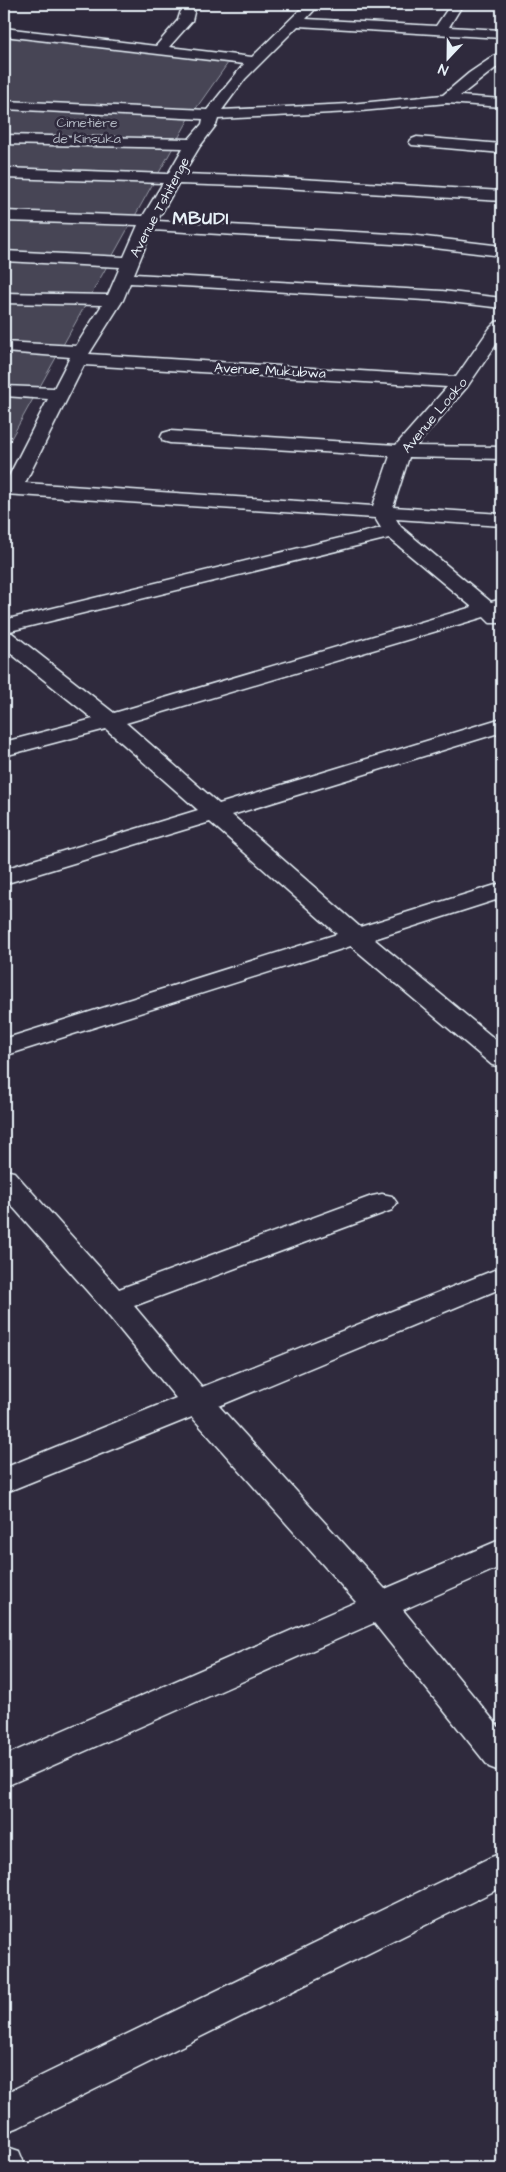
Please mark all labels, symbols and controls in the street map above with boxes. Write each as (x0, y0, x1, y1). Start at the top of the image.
north arrow (424, 32, 474, 82)
text: N (435, 58, 451, 80)
park label: Cimetière de Kinsuka (53, 113, 121, 149)
street label: Avenue Tshitenge (125, 153, 195, 261)
district label: MBUDI (172, 206, 230, 231)
street label: Avenue Mukubwa (214, 358, 326, 384)
street label: Avenue Looko (397, 373, 472, 458)

